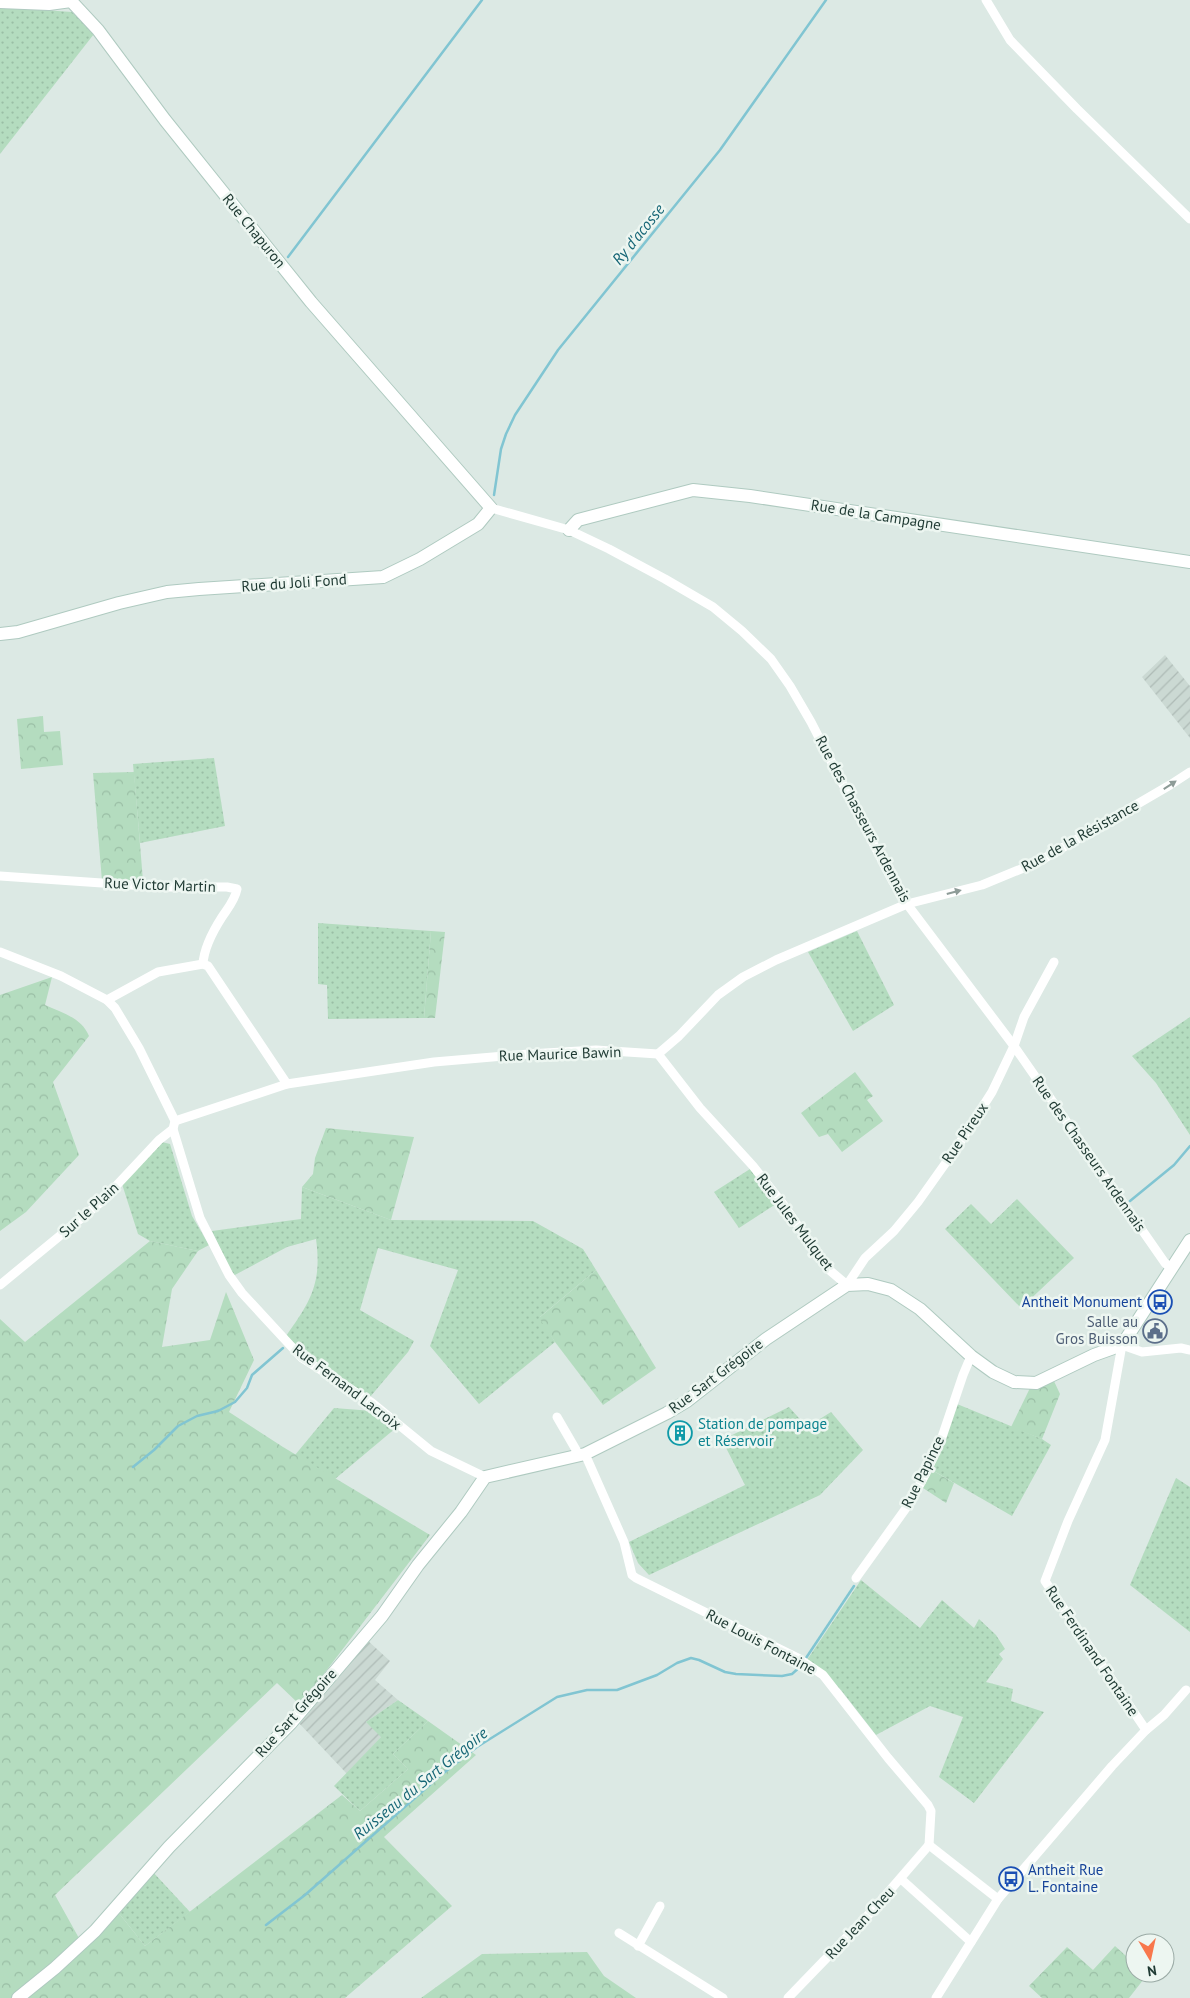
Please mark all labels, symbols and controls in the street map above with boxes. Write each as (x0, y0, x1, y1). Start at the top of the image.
street label: Rue Chapuron (219, 190, 290, 272)
water label: Ry d'acosse (607, 199, 669, 268)
street label: Rue de la Campagne (810, 495, 942, 534)
street label: Rue du Joli Fond (241, 569, 347, 596)
street label: Rue des Chasseurs Ardennais (811, 732, 915, 905)
one-way arrow (1164, 780, 1177, 790)
street label: Rue de la Résistance (1018, 795, 1142, 876)
street label: Rue Victor Martin (104, 873, 216, 896)
one-way arrow (947, 888, 962, 896)
street label: Rue Maurice Bawin (498, 1042, 622, 1065)
street label: Rue des Chasseurs Ardennais (1028, 1072, 1150, 1235)
street label: Rue Pireux (937, 1098, 992, 1167)
street label: Rue Jules Mulquet (753, 1169, 838, 1274)
street label: Sur le Plain (55, 1178, 122, 1241)
bus stop icon: Antheit Monument (1147, 1289, 1173, 1315)
place label: Antheit Monument (1022, 1292, 1142, 1311)
place label: Salle au Gros Buisson (1056, 1312, 1138, 1348)
public building icon: Salle au Gros Buisson (1142, 1318, 1168, 1344)
street label: Rue Sart Grégoire (665, 1334, 767, 1417)
street label: Rue Fernand Lacroix (289, 1339, 406, 1434)
place label: Station de pompage et Réservoir (698, 1414, 827, 1450)
building icon: Station de pompage et Réservoir (667, 1420, 693, 1446)
street label: Rue Papince (897, 1432, 948, 1511)
street label: Rue Ferdinand Fontaine (1042, 1582, 1143, 1720)
street label: Rue Louis Fontaine (703, 1604, 820, 1679)
street label: Rue Sart Grégoire (251, 1664, 341, 1761)
water label: Ruisseau du Sart Grégoire (349, 1722, 492, 1843)
place label: Antheit Rue L. Fontaine (1028, 1860, 1103, 1896)
bus stop icon: Antheit Rue L. Fontaine (998, 1866, 1024, 1892)
street label: Rue Jean Cheu (821, 1882, 898, 1963)
north arrow (1125, 1933, 1175, 1983)
text: N (1146, 1961, 1158, 1980)

